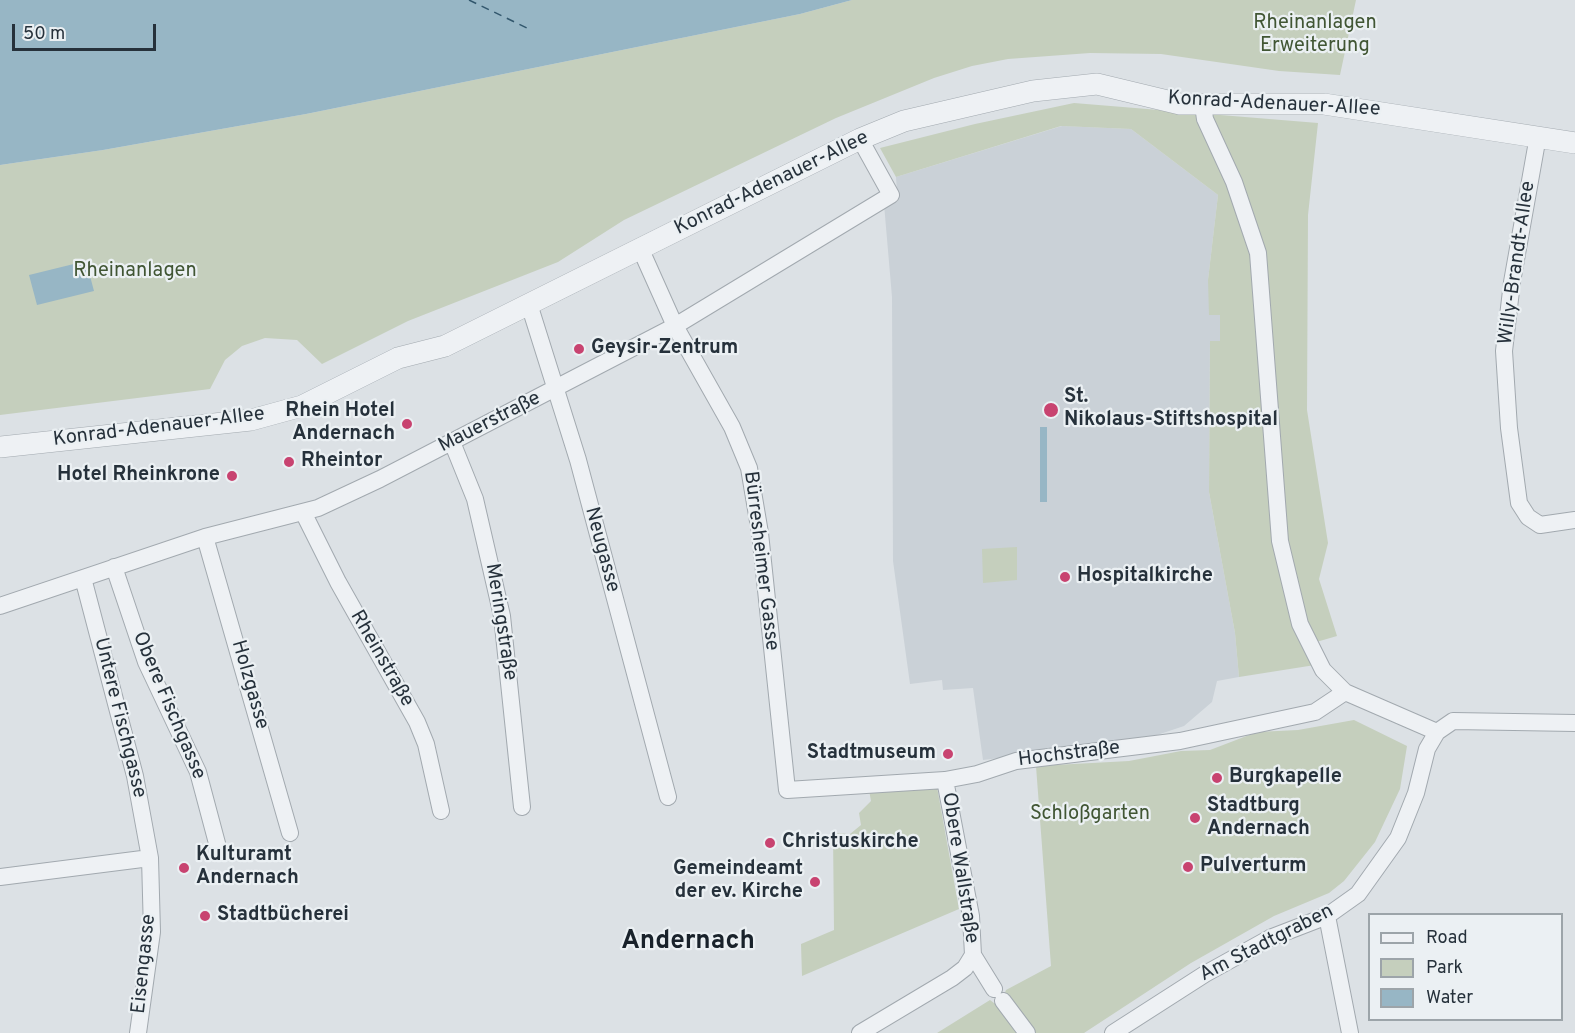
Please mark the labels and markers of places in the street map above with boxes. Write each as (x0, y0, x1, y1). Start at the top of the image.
place label: Geysir-Zentrum (591, 337, 738, 361)
marker: Geysir-Zentrum (572, 342, 586, 356)
place label: St. Nikolaus-Stiftshospital (1064, 386, 1278, 433)
place label: Rhein Hotel Andernach (285, 400, 395, 447)
marker: St. Nikolaus-Stiftshospital (1042, 401, 1060, 419)
marker: Rhein Hotel Andernach (400, 417, 414, 431)
place label: Rheintor (301, 450, 382, 474)
marker: Rheintor (282, 455, 296, 469)
place label: Hotel Rheinkrone (57, 464, 220, 488)
marker: Hotel Rheinkrone (225, 469, 239, 483)
place label: Hospitalkirche (1077, 565, 1213, 589)
marker: Hospitalkirche (1058, 570, 1072, 584)
place label: Stadtmuseum (807, 742, 936, 766)
marker: Stadtmuseum (941, 747, 955, 761)
place label: Burgkapelle (1229, 766, 1342, 790)
marker: Burgkapelle (1210, 771, 1224, 785)
place label: Stadtburg Andernach (1207, 795, 1310, 842)
marker: Stadtburg Andernach (1188, 811, 1202, 825)
place label: Christuskirche (782, 831, 919, 855)
marker: Christuskirche (763, 836, 777, 850)
place label: Kulturamt Andernach (196, 844, 299, 891)
place label: Pulverturm (1200, 855, 1307, 879)
place label: Gemeindeamt der ev. Kirche (673, 858, 803, 905)
marker: Pulverturm (1181, 860, 1195, 874)
marker: Kulturamt Andernach (177, 861, 191, 875)
marker: Gemeindeamt der ev. Kirche (808, 875, 822, 889)
place label: Stadtbücherei (217, 904, 349, 928)
marker: Stadtbücherei (198, 909, 212, 923)

